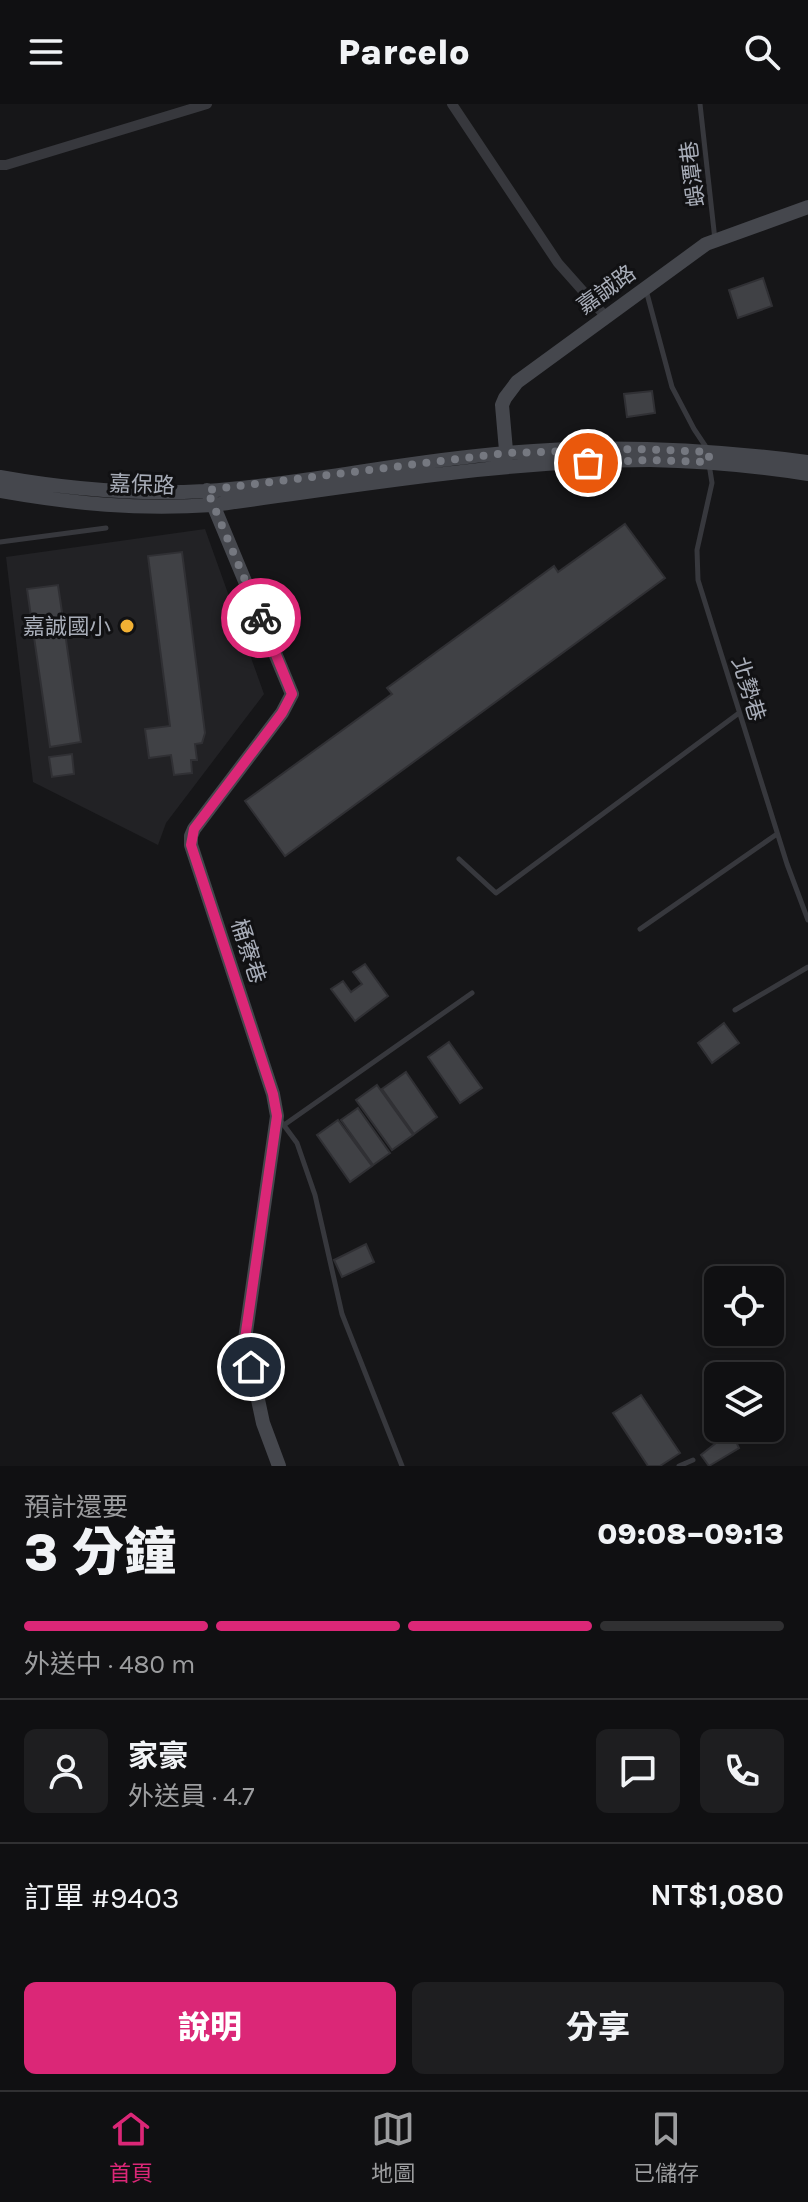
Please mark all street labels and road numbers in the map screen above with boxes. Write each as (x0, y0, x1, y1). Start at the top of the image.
street label: 蜈潭巷 (676, 140, 710, 208)
street label: 嘉誠路 (572, 260, 641, 320)
street label: 嘉保路 (109, 471, 175, 499)
street label: 北勢巷 (726, 654, 770, 725)
street label: 桶寮巷 (225, 916, 271, 987)

